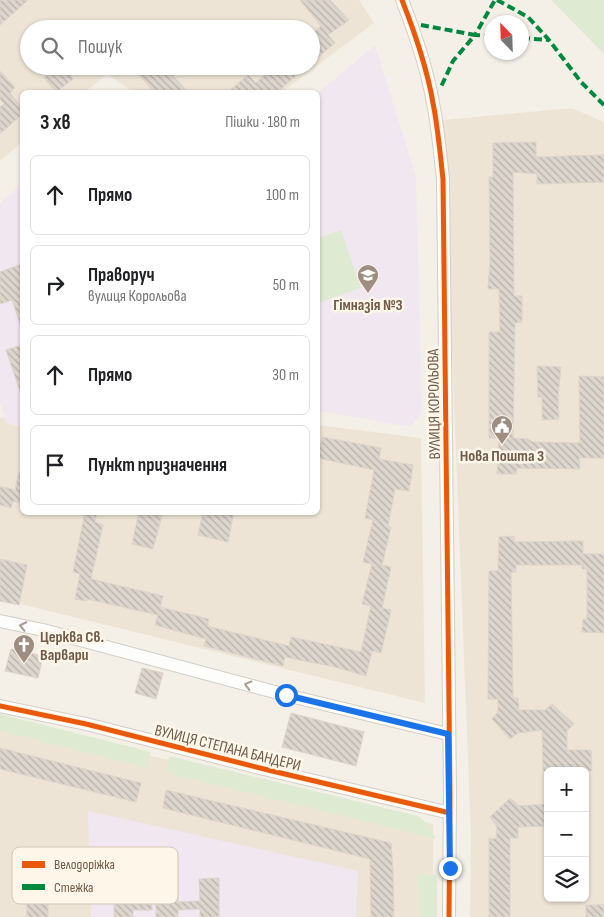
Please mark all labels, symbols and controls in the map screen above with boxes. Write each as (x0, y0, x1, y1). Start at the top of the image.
north arrow (484, 15, 529, 60)
search box (20, 20, 320, 75)
icon: search (38, 34, 66, 62)
text: Пошук (78, 36, 122, 59)
text: 3 хв (40, 110, 71, 135)
text: Пішки · 180 m (225, 113, 300, 132)
icon: ahead (41, 181, 69, 209)
text: Прямо (88, 184, 132, 207)
text: 100 m (266, 186, 299, 205)
school or university icon: Гімназія №3 (356, 263, 380, 294)
text: Праворуч (88, 264, 155, 287)
icon: right (41, 271, 69, 299)
text: 50 m (273, 276, 299, 295)
text: вулиця Корольова (88, 287, 187, 306)
place label: Гімназія №3 (333, 296, 403, 315)
street label: ВУЛИЦЯ КОРОЛЬОВА (424, 348, 445, 459)
icon: ahead (41, 361, 69, 389)
text: Прямо (88, 364, 132, 387)
text: 30 m (272, 366, 299, 385)
public building icon: Нова Пошта 3 (490, 414, 514, 445)
place label: Нова Пошта 3 (460, 447, 544, 466)
icon: arrive (41, 451, 69, 479)
text: Пункт призначення (88, 454, 227, 477)
one-way arrow (19, 621, 28, 631)
place label: Церква Св. Варвари (40, 628, 104, 665)
church icon: Церква Св. Варвари (12, 633, 36, 664)
one-way arrow (244, 680, 252, 691)
route start (275, 684, 298, 707)
street label: ВУЛИЦЯ СТЕПАНА БАНДЕРИ (153, 721, 303, 776)
map controls (544, 767, 589, 902)
button: + (544, 767, 589, 812)
button: − (544, 812, 589, 857)
legend (12, 847, 178, 904)
text: Велодоріжка (54, 856, 115, 873)
route end (439, 857, 462, 880)
button: layers (544, 857, 589, 902)
text: Стежка (54, 879, 94, 896)

